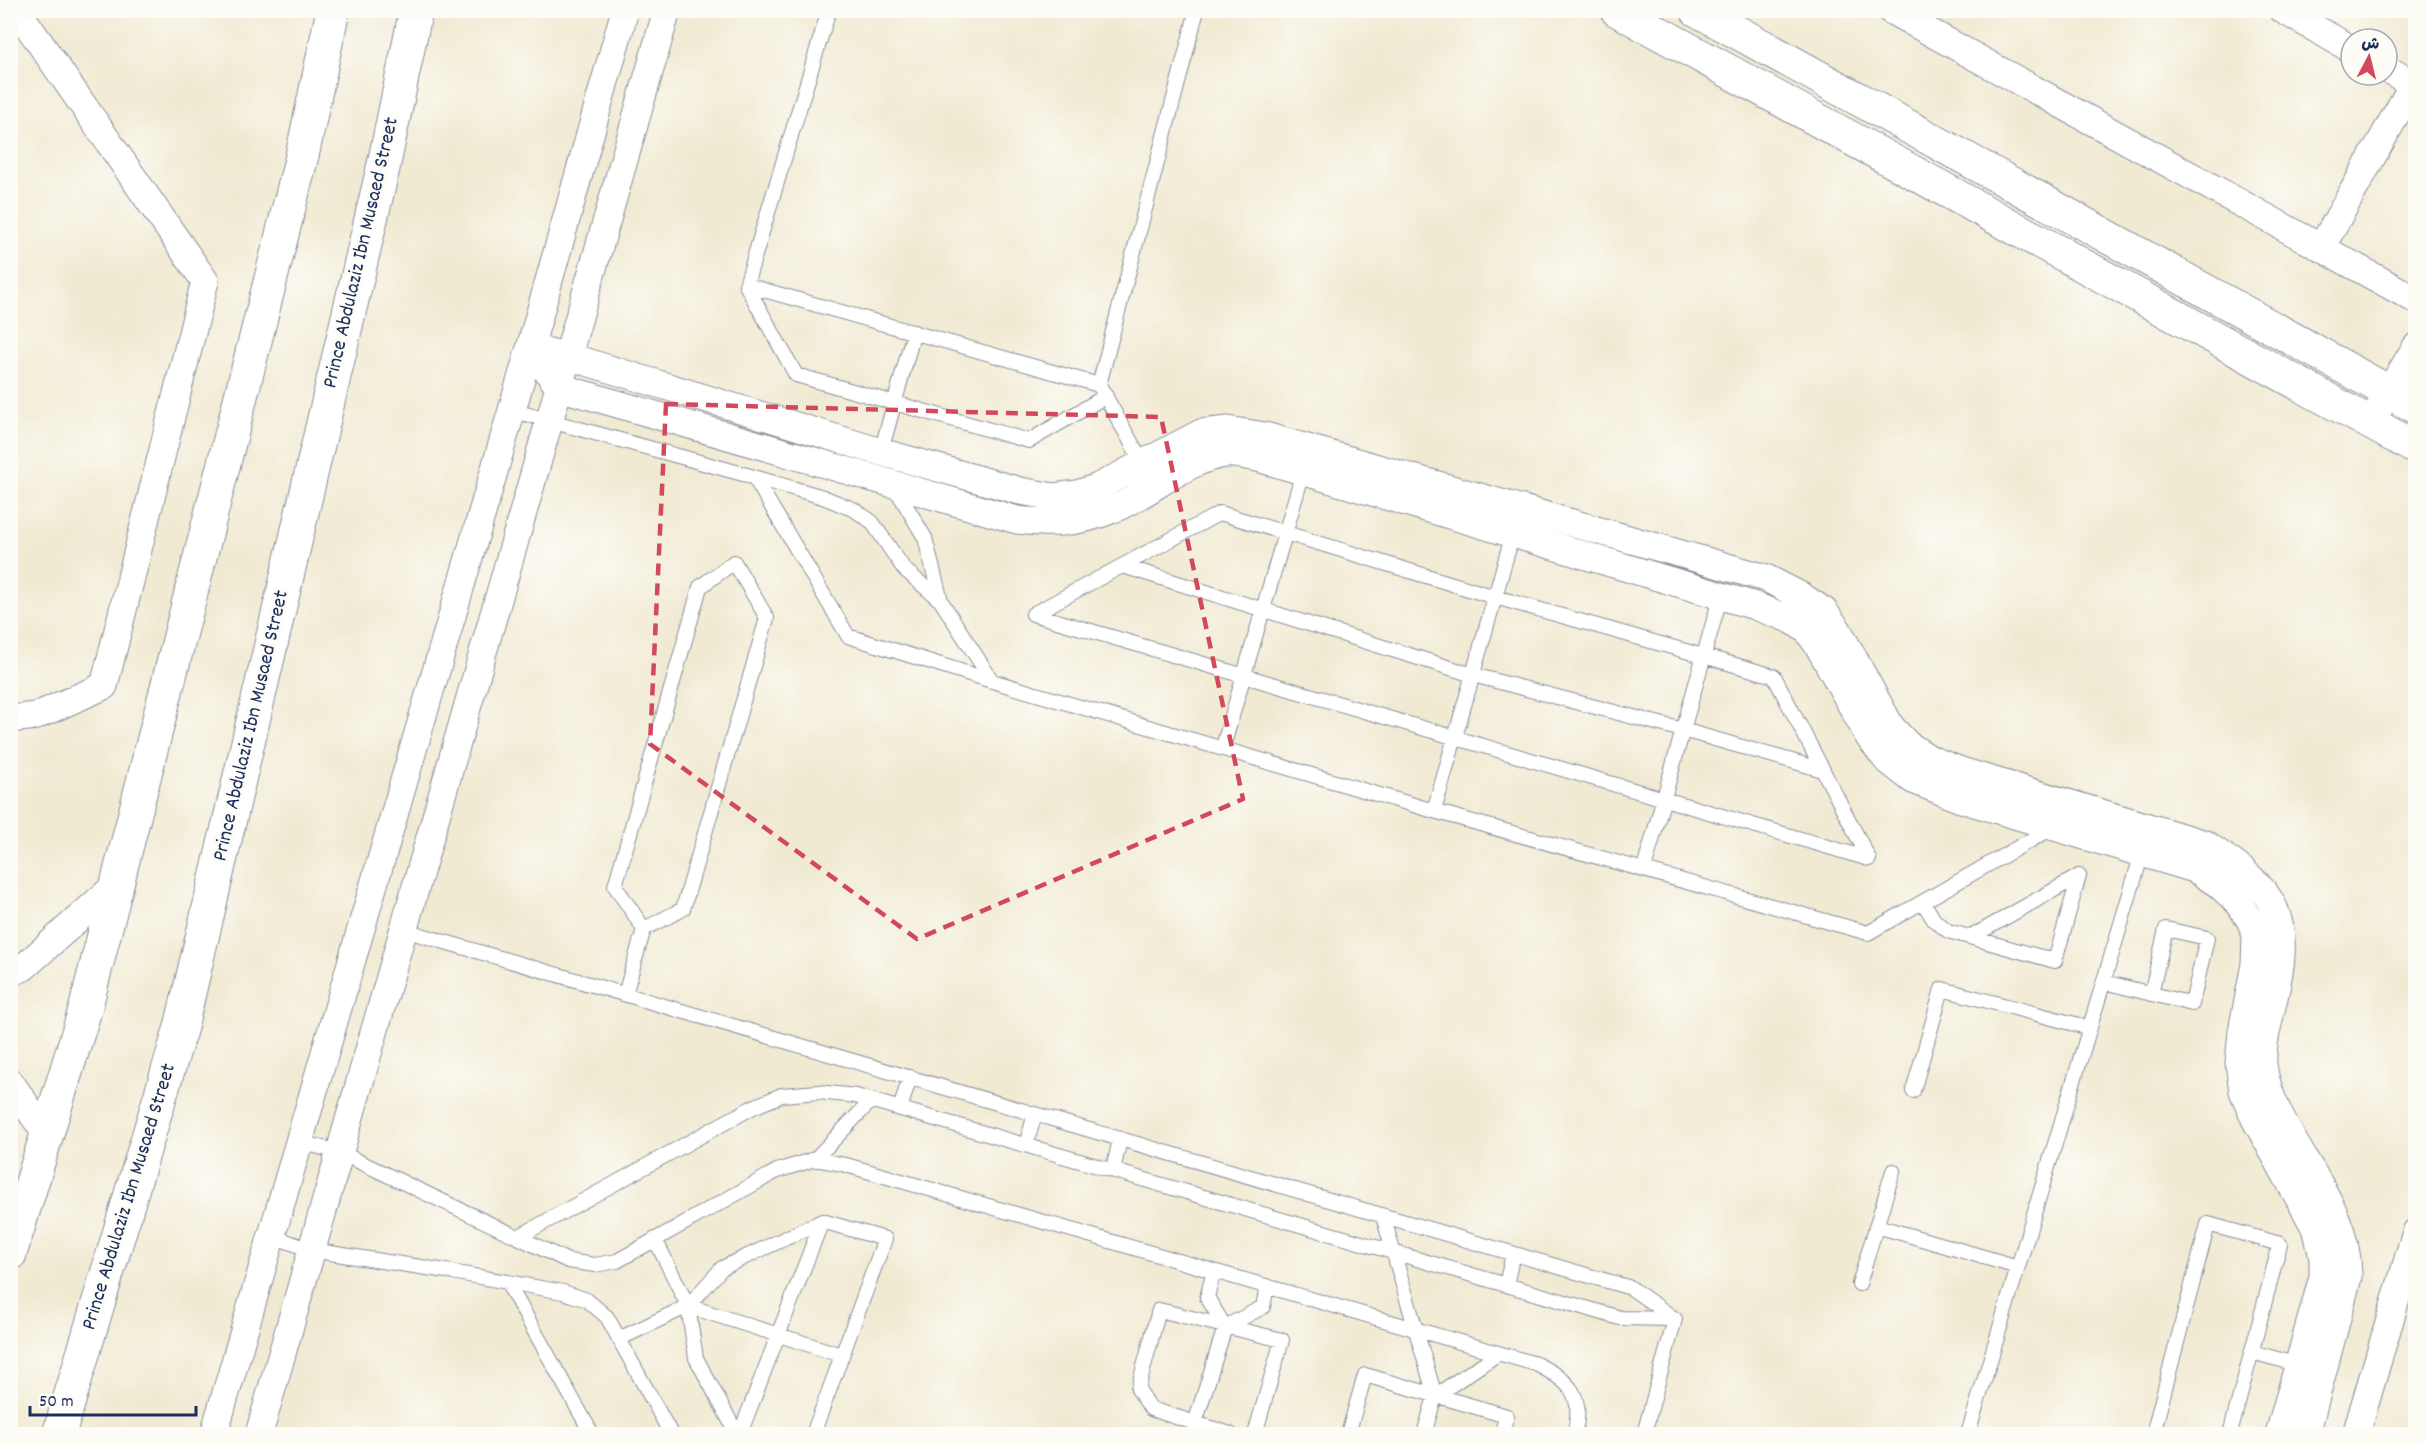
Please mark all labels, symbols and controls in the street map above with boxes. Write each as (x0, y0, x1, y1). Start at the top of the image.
north arrow (2339, 27, 2399, 87)
text: ش (2360, 32, 2381, 57)
street label: Prince Abdulaziz Ibn Musaed Street (316, 114, 408, 392)
street label: Prince Abdulaziz Ibn Musaed Street (206, 587, 298, 865)
street label: Prince Abdulaziz Ibn Musaed Street (75, 1060, 185, 1334)
scale bar (30, 1379, 196, 1417)
text: 50 m (39, 1390, 74, 1415)

